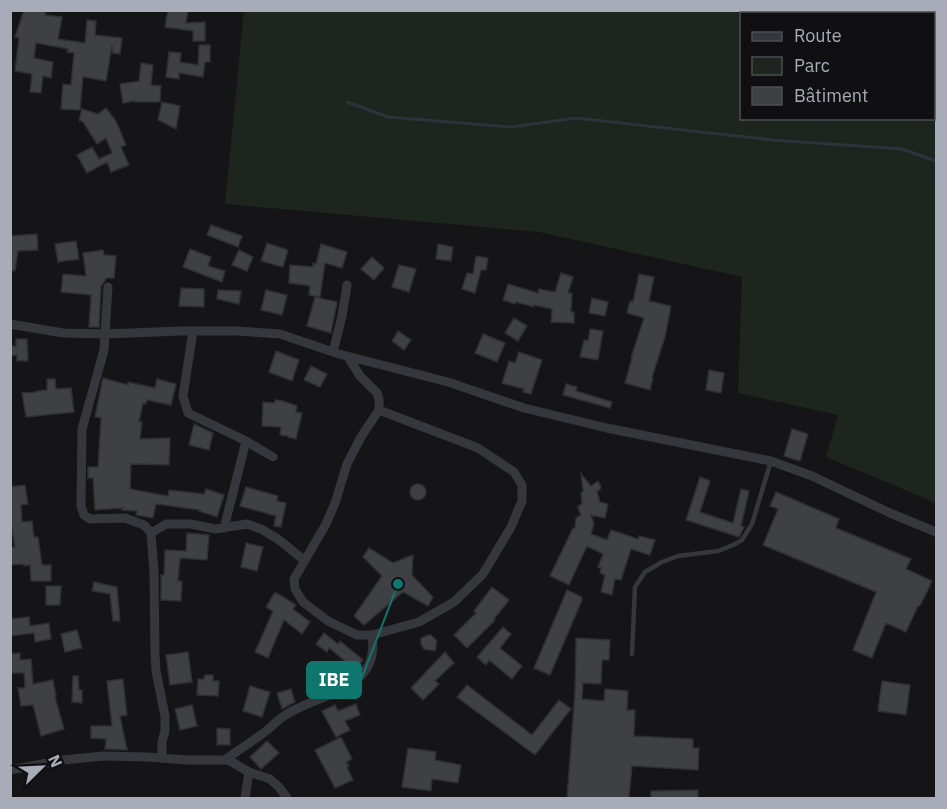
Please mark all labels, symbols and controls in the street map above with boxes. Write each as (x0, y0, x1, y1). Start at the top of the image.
legend (740, 12, 935, 120)
text: Route (794, 24, 842, 47)
text: Parc (794, 54, 830, 77)
text: Bâtiment (794, 84, 868, 107)
callout: IBE (307, 662, 361, 698)
text: IBE (319, 668, 349, 691)
north arrow (12, 737, 72, 797)
text: N (44, 752, 67, 770)

